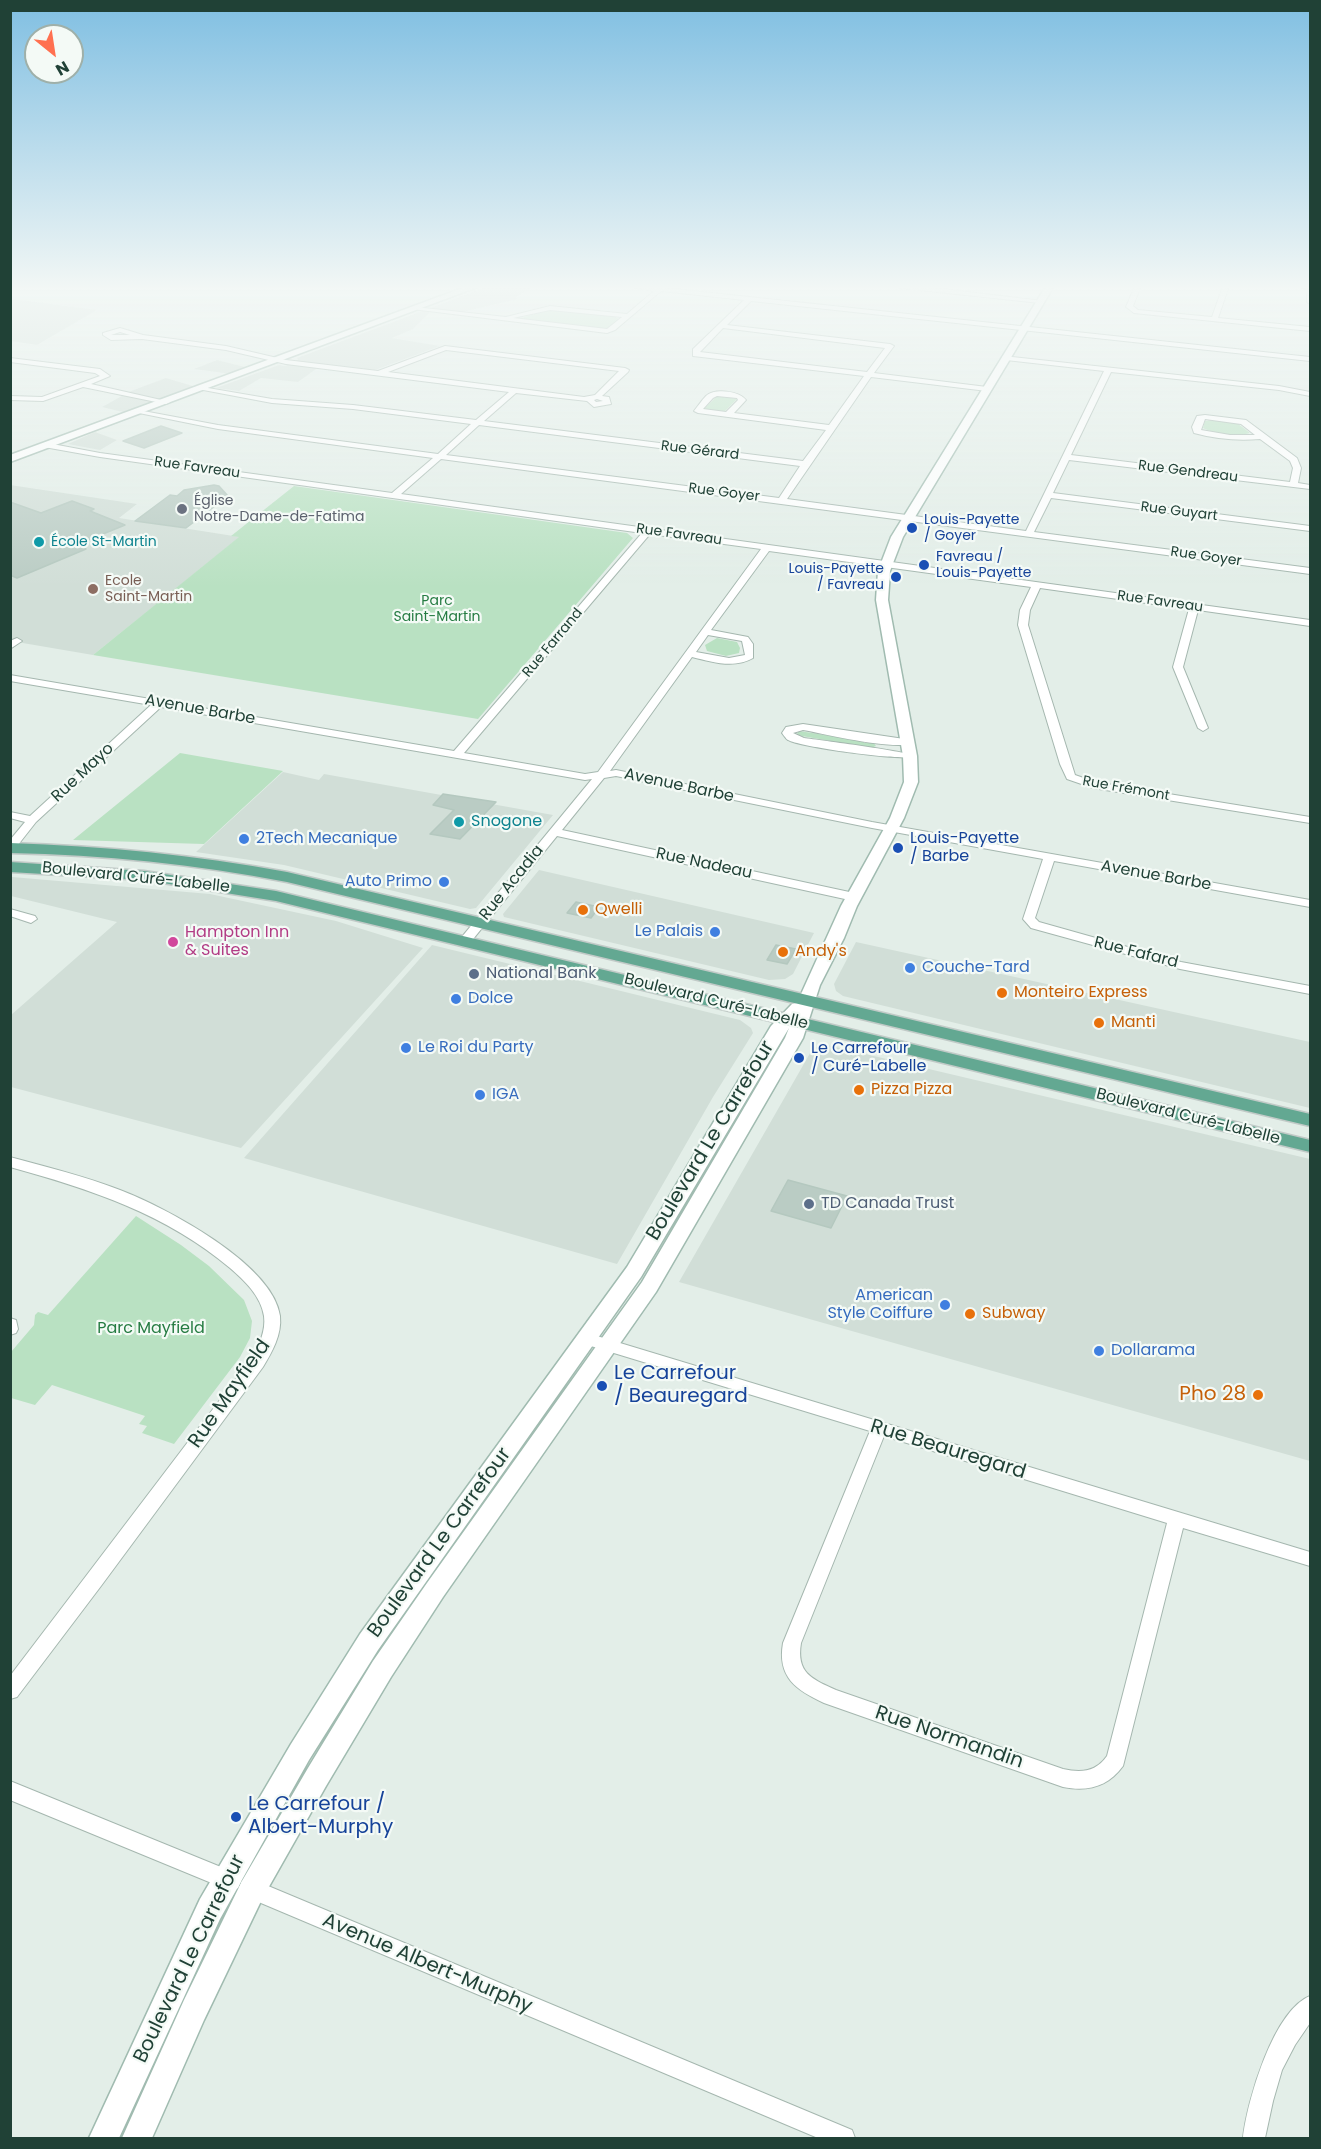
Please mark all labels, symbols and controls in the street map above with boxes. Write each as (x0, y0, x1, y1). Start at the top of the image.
north arrow (24, 24, 84, 84)
text: N (51, 55, 73, 81)
street label: Rue Gérard (660, 438, 740, 464)
street label: Rue Favreau (153, 454, 241, 482)
street label: Rue Gendreau (1137, 458, 1239, 486)
street label: Rue Goyer (687, 480, 761, 506)
place label: Église Notre-Dame-de-Fatima (194, 493, 364, 526)
street label: Rue Guyart (1140, 499, 1218, 525)
marker: Église Notre-Dame-de-Fatima (175, 502, 189, 516)
place label: Louis-Payette / Goyer (924, 512, 1019, 544)
street label: Rue Favreau (635, 521, 723, 549)
marker: Louis-Payette / Goyer (905, 521, 919, 535)
place label: École St-Martin (51, 534, 157, 550)
marker: École St-Martin (32, 535, 46, 549)
street label: Rue Goyer (1169, 544, 1243, 570)
place label: Favreau / Louis-Payette (936, 549, 1031, 582)
marker: Favreau / Louis-Payette (917, 558, 931, 572)
place label: Louis-Payette / Favreau (789, 561, 884, 594)
marker: Louis-Payette / Favreau (889, 570, 903, 584)
place label: Ecole Saint-Martin (105, 573, 192, 606)
marker: Ecole Saint-Martin (86, 582, 100, 596)
street label: Rue Favreau (1116, 588, 1204, 616)
park label: Parc Saint-Martin (393, 593, 481, 626)
street label: Rue Farrand (519, 605, 587, 681)
street label: Avenue Barbe (143, 691, 257, 729)
street label: Rue Mayo (48, 739, 118, 807)
street label: Avenue Barbe (622, 765, 736, 807)
street label: Rue Frémont (1081, 773, 1171, 805)
place label: Snogone (471, 812, 542, 832)
marker: Snogone (452, 815, 466, 829)
place label: 2Tech Mecanique (256, 829, 397, 849)
place label: Louis-Payette / Barbe (910, 829, 1019, 867)
marker: 2Tech Mecanique (237, 832, 251, 846)
marker: Louis-Payette / Barbe (891, 841, 905, 855)
street label: Rue Acadia (476, 842, 548, 924)
street label: Rue Nadeau (654, 844, 754, 884)
street label: Avenue Barbe (1099, 857, 1213, 895)
street label: Boulevard Curé-Labelle (41, 859, 231, 897)
place label: Auto Primo (345, 872, 432, 892)
marker: Auto Primo (437, 875, 451, 889)
place label: Qwelli (595, 900, 642, 920)
marker: Qwelli (576, 903, 590, 917)
place label: Le Palais (635, 922, 703, 942)
place label: Hampton Inn & Suites (185, 923, 289, 961)
marker: Le Palais (708, 925, 722, 939)
street label: Rue Fafard (1092, 933, 1180, 973)
marker: Hampton Inn & Suites (166, 935, 180, 949)
place label: Andy's (795, 942, 847, 962)
marker: Andy's (776, 945, 790, 959)
place label: Couche-Tard (922, 958, 1030, 978)
marker: Couche-Tard (903, 961, 917, 975)
place label: National Bank (486, 964, 596, 984)
marker: National Bank (467, 967, 481, 981)
street label: Boulevard Curé-Labelle (622, 970, 810, 1034)
place label: Monteiro Express (1014, 983, 1148, 1003)
marker: Monteiro Express (995, 986, 1009, 1000)
place label: Dolce (468, 989, 513, 1009)
marker: Dolce (449, 992, 463, 1006)
place label: Manti (1111, 1013, 1156, 1033)
marker: Manti (1092, 1016, 1106, 1030)
street label: Boulevard Le Carrefour (642, 1037, 780, 1245)
place label: Le Roi du Party (418, 1038, 533, 1058)
place label: Le Carrefour / Curé-Labelle (811, 1039, 926, 1077)
marker: Le Roi du Party (399, 1041, 413, 1055)
marker: Le Carrefour / Curé-Labelle (792, 1051, 806, 1065)
place label: Pizza Pizza (871, 1080, 952, 1100)
marker: Pizza Pizza (852, 1083, 866, 1097)
place label: IGA (492, 1085, 519, 1105)
street label: Boulevard Curé-Labelle (1094, 1085, 1282, 1149)
marker: IGA (473, 1088, 487, 1102)
place label: TD Canada Trust (821, 1194, 954, 1214)
marker: TD Canada Trust (802, 1197, 816, 1211)
place label: American Style Coiffure (827, 1286, 933, 1324)
marker: American Style Coiffure (938, 1298, 952, 1312)
place label: Subway (982, 1304, 1045, 1324)
marker: Subway (963, 1307, 977, 1321)
park label: Parc Mayfield (97, 1319, 205, 1339)
street label: Rue Mayfield (184, 1335, 276, 1453)
place label: Dollarama (1111, 1341, 1195, 1361)
marker: Dollarama (1092, 1344, 1106, 1358)
place label: Le Carrefour / Beauregard (614, 1362, 748, 1409)
marker: Le Carrefour / Beauregard (595, 1379, 609, 1393)
place label: Pho 28 (1179, 1383, 1246, 1407)
marker: Pho 28 (1251, 1388, 1265, 1402)
street label: Rue Beauregard (867, 1415, 1029, 1485)
street label: Boulevard Le Carrefour (363, 1444, 517, 1642)
street label: Rue Normandin (872, 1701, 1026, 1775)
place label: Le Carrefour / Albert-Murphy (248, 1793, 393, 1840)
marker: Le Carrefour / Albert-Murphy (229, 1810, 243, 1824)
street label: Boulevard Le Carrefour (129, 1851, 251, 2067)
street label: Avenue Albert-Murphy (318, 1909, 536, 2019)

